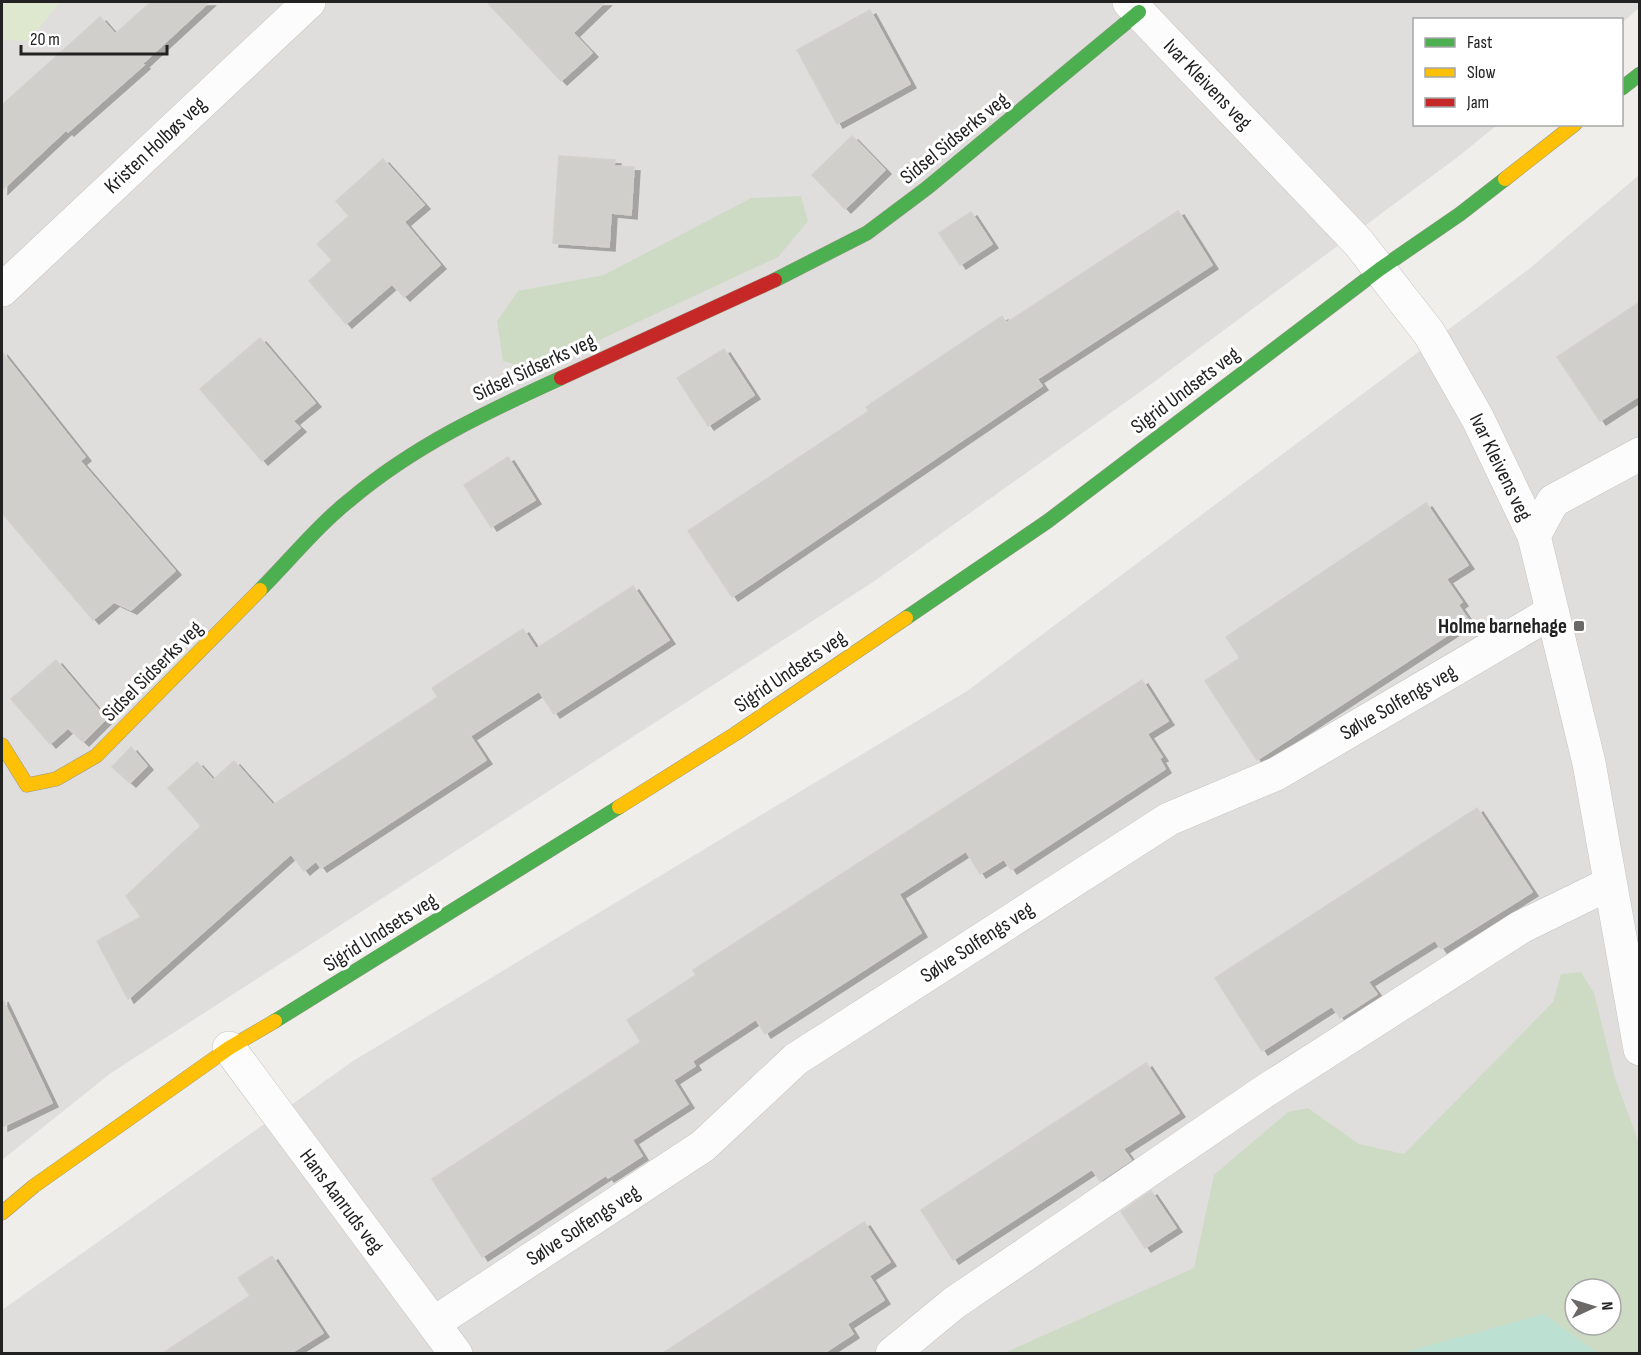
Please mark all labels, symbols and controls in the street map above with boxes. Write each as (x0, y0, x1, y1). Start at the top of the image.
scale bar (21, 18, 166, 56)
legend (1413, 18, 1623, 126)
text: 20 m (30, 29, 60, 50)
text: Fast (1467, 32, 1493, 53)
street label: Ivar Kleivens veg (1158, 34, 1257, 135)
text: Slow (1467, 62, 1496, 83)
street label: Sidsel Sidserks veg (895, 87, 1013, 190)
street label: Kristen Holbøs veg (99, 92, 211, 199)
text: Jam (1466, 92, 1489, 113)
street label: Sidsel Sidserks veg (469, 328, 599, 407)
street label: Sigrid Undsets veg (1126, 342, 1244, 439)
street label: Ivar Kleivens veg (1464, 409, 1537, 525)
place label: Holme barnehage (1438, 614, 1567, 639)
street label: Sidsel Sidserks veg (97, 616, 208, 727)
marker: Holme barnehage (1572, 619, 1586, 633)
street label: Sigrid Undsets veg (730, 625, 851, 718)
street label: Sølve Solfengs veg (1336, 659, 1461, 746)
street label: Sigrid Undsets veg (319, 888, 442, 977)
street label: Sølve Solfengs veg (916, 897, 1039, 988)
street label: Hans Aanruds veg (294, 1144, 389, 1258)
street label: Sølve Solfengs veg (522, 1180, 645, 1271)
north arrow (1563, 1277, 1623, 1337)
text: N (1597, 1301, 1616, 1311)

